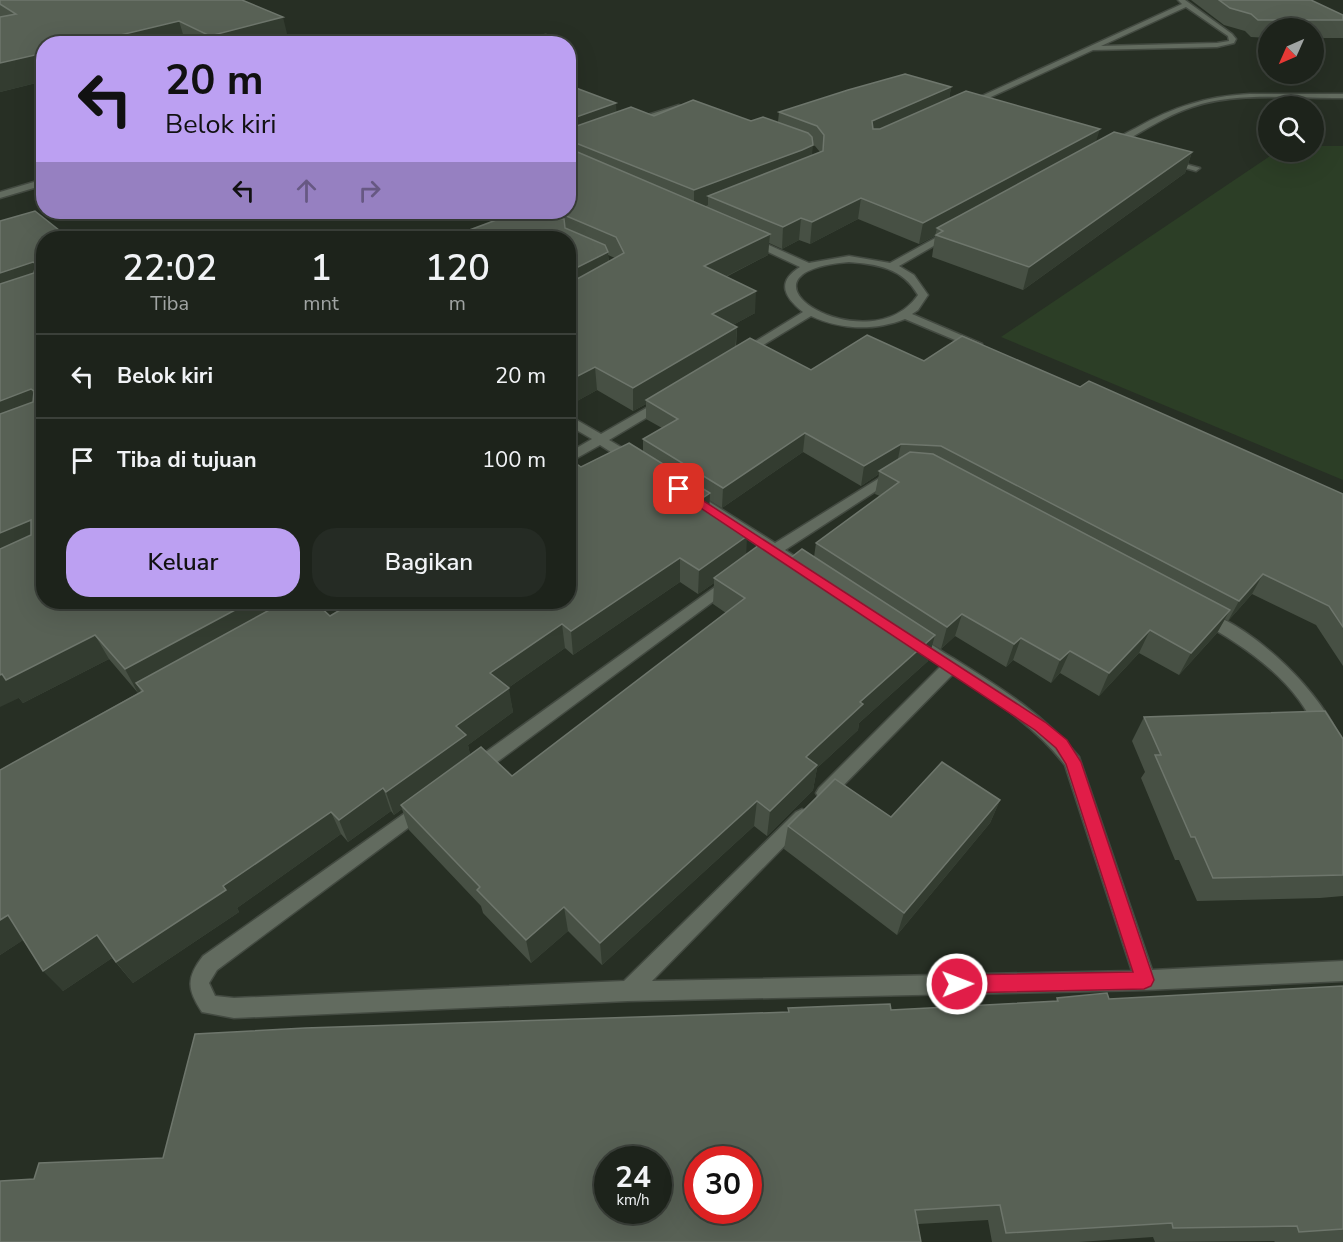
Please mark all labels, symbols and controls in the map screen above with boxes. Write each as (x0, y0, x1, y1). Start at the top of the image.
north arrow (1258, 18, 1324, 84)
map controls (1258, 18, 1324, 162)
text: 20 m (165, 52, 264, 109)
icon: left (66, 60, 144, 138)
button: search (1258, 96, 1324, 162)
text: Belok kiri (165, 106, 277, 143)
icon: left (227, 174, 260, 207)
icon: ahead (290, 174, 323, 207)
icon: right (353, 174, 386, 207)
text: 22:02 (122, 244, 217, 293)
text: 1 (310, 244, 332, 293)
text: 120 (425, 244, 490, 293)
text: Tiba (150, 290, 189, 317)
text: mnt (303, 290, 339, 317)
text: m (449, 290, 466, 317)
icon: left (66, 360, 99, 393)
text: Belok kiri (117, 361, 213, 391)
text: 20 m (495, 361, 546, 391)
icon: arrive (66, 444, 99, 477)
text: Tiba di tujuan (117, 445, 257, 475)
text: 100 m (482, 445, 546, 475)
pin (653, 463, 704, 514)
icon: arrive (662, 472, 695, 505)
button: Keluar (66, 528, 300, 597)
button: Bagikan (312, 528, 546, 597)
position arrow (925, 952, 989, 1016)
speed limit sign: 30 (684, 1146, 762, 1224)
text: 24 (615, 1157, 651, 1198)
text: km/h (616, 1190, 650, 1210)

